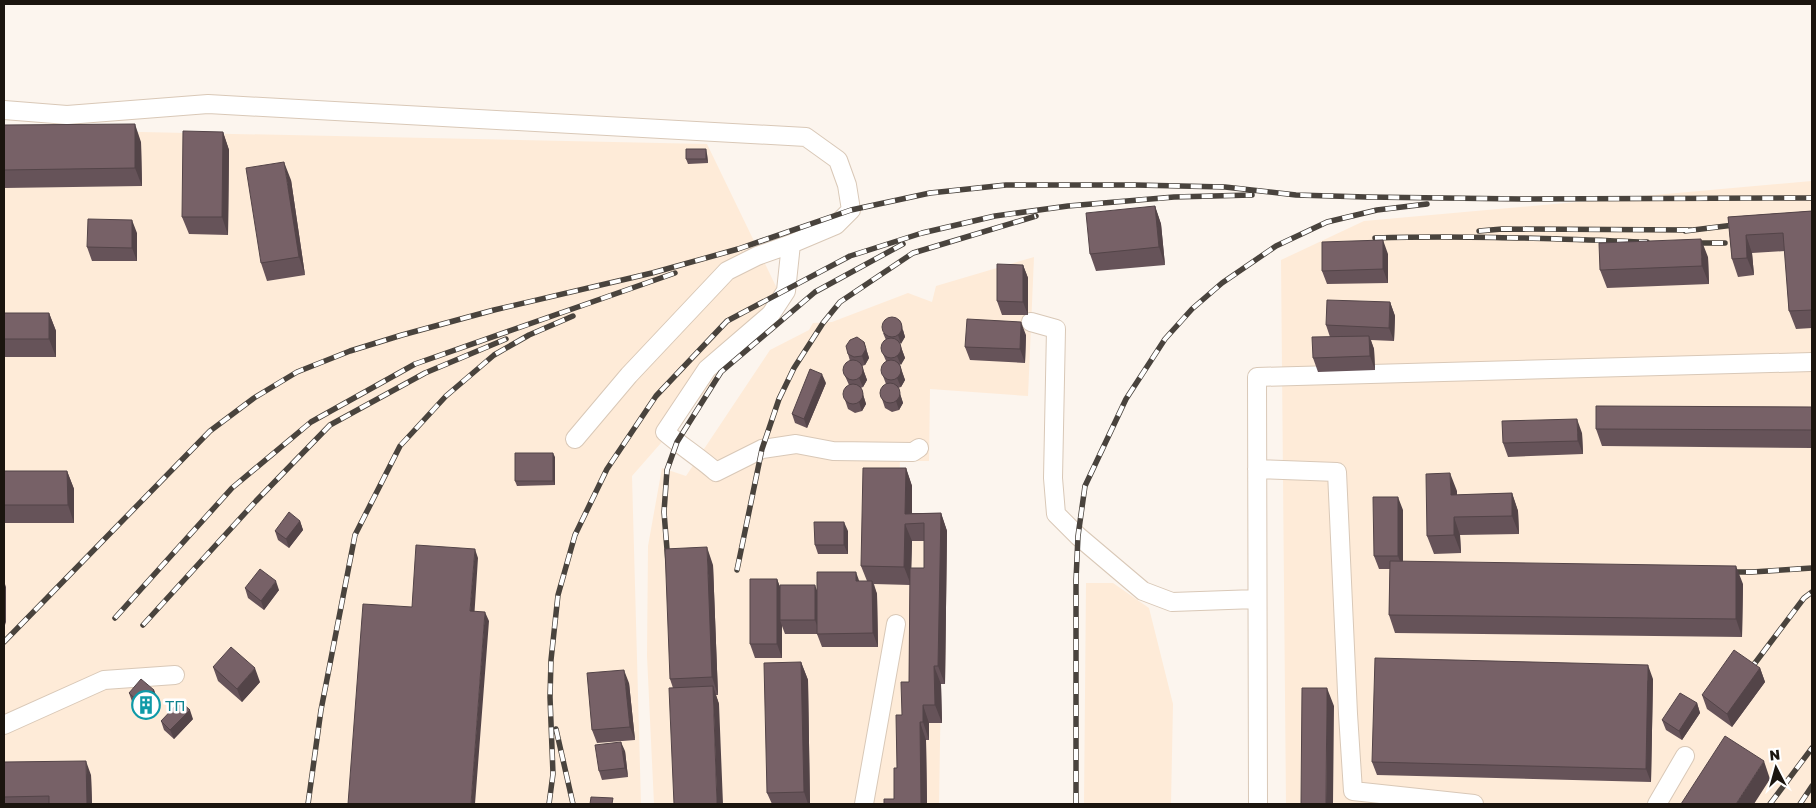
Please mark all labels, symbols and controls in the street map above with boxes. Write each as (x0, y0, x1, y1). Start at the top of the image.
building icon: ТП (131, 690, 161, 720)
place label: ТП (165, 696, 186, 714)
north arrow (1751, 743, 1801, 793)
text: N (1768, 746, 1781, 764)

